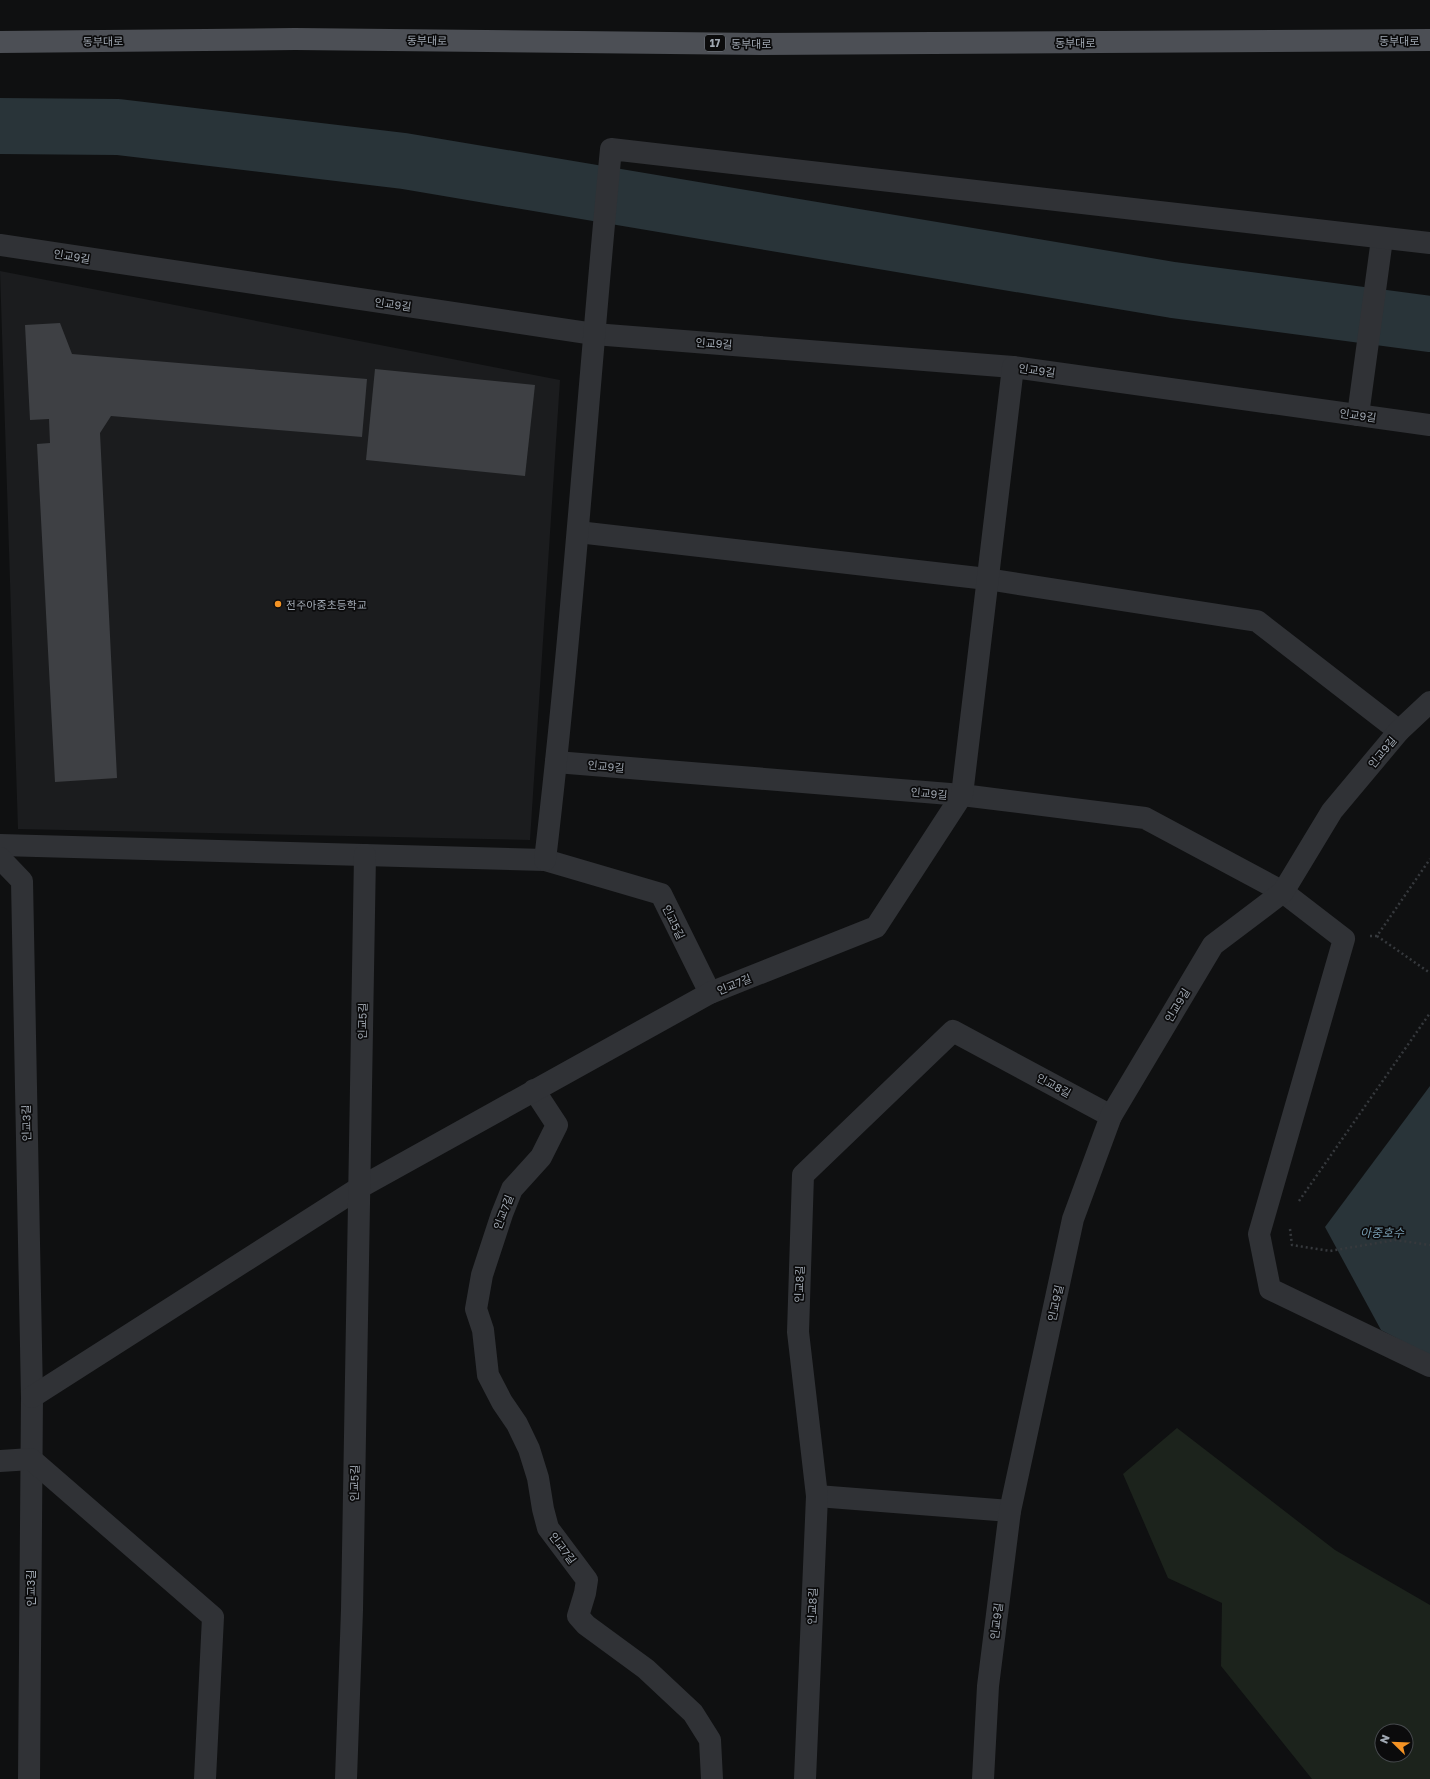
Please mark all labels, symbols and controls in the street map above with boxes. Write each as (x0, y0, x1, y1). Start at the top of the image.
street label: 동부대로 (407, 33, 447, 47)
street label: 동부대로 (83, 34, 123, 48)
street label: 동부대로 (1379, 34, 1419, 47)
road number: 17 (705, 35, 725, 51)
street label: 동부대로 (1055, 36, 1095, 49)
street label: 동부대로 (731, 37, 771, 50)
street label: 인교9길 (53, 247, 91, 265)
street label: 인교9길 (374, 295, 412, 313)
street label: 인교9길 (695, 335, 733, 351)
street label: 인교9길 (1018, 361, 1056, 379)
street label: 인교9길 (1339, 406, 1377, 424)
place label: 전주아중초등학교 (286, 598, 367, 611)
marker: 전주아중초등학교 (273, 599, 283, 609)
street label: 인교9길 (1365, 734, 1399, 770)
street label: 인교9길 (587, 758, 625, 774)
street label: 인교9길 (910, 785, 948, 801)
street label: 인교5길 (660, 903, 688, 941)
street label: 인교7길 (715, 971, 753, 997)
street label: 인교9길 (1162, 986, 1192, 1024)
street label: 인교5길 (355, 1003, 369, 1039)
street label: 인교8길 (1035, 1071, 1073, 1099)
street label: 인교3길 (19, 1104, 33, 1142)
street label: 인교7길 (490, 1193, 516, 1231)
water label: 아중호수 (1360, 1225, 1405, 1240)
street label: 인교8길 (792, 1265, 806, 1303)
street label: 인교9길 (1045, 1284, 1065, 1322)
street label: 인교5길 (347, 1465, 361, 1501)
street label: 인교7길 (547, 1530, 579, 1566)
street label: 인교3길 (24, 1570, 37, 1606)
street label: 인교8길 (805, 1587, 819, 1625)
street label: 인교9길 (987, 1602, 1005, 1640)
north arrow (1374, 1723, 1414, 1763)
text: N (1377, 1733, 1392, 1745)

